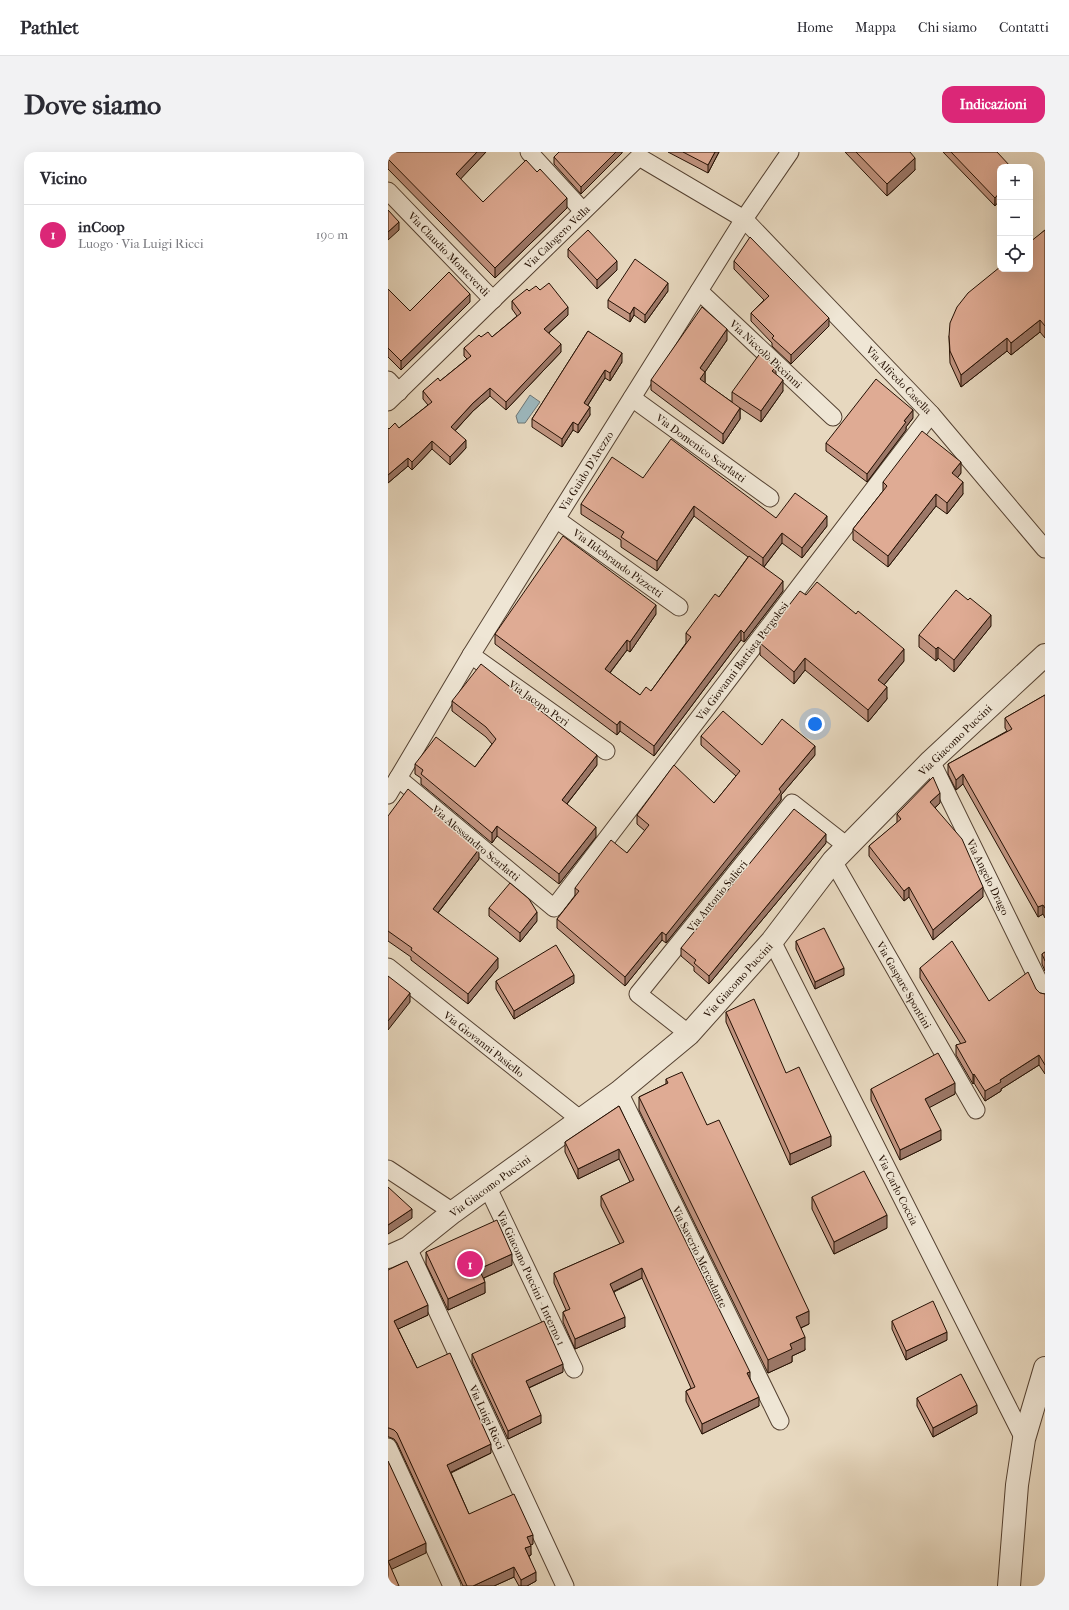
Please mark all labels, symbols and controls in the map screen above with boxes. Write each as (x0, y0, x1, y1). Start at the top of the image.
text: Pathlet (20, 17, 79, 39)
text: Home (797, 19, 833, 36)
text: Mappa (855, 19, 896, 36)
text: Chi siamo (918, 19, 977, 36)
text: Contatti (999, 19, 1049, 36)
button: Indicazioni (942, 86, 1045, 123)
text: Dove siamo (24, 88, 161, 121)
map controls (997, 164, 1033, 272)
button: + (997, 164, 1033, 200)
text: Vicino (40, 168, 87, 188)
button: − (997, 200, 1033, 236)
street label: Via Calogero Vella (521, 202, 593, 273)
street label: Via Claudio Monteverdi (404, 209, 493, 300)
text: inCoop (78, 218, 125, 236)
text: 1 (51, 227, 55, 242)
text: 190 m (316, 227, 348, 242)
text: Luogo · Via Luigi Ricci (78, 236, 204, 251)
button: locate (997, 236, 1033, 272)
street label: Via Niccolò Piccinni (726, 317, 805, 392)
street label: Via Alfredo Casella (862, 343, 935, 417)
street label: Via Domenico Scarlatti (652, 411, 749, 486)
street label: Via Guido D'Arezzo (556, 429, 616, 514)
street label: Via Ildebrando Pizzetti (569, 526, 666, 601)
street label: Via Giovanni Battista Pergolesi (693, 599, 792, 724)
street label: Via Jacopo Peri (505, 677, 572, 729)
street label: Via Giacomo Puccini (915, 702, 995, 779)
your location (805, 714, 825, 734)
street label: Via Alessandro Scarlatti (428, 802, 523, 884)
street label: Via Angelo Drago (963, 836, 1012, 918)
street label: Via Antonio Salieri (684, 857, 751, 936)
street label: Via Gaspare Spontini (873, 938, 934, 1032)
street label: Via Giacomo Puccini (700, 939, 776, 1021)
street label: Via Giovanni Pasiello (440, 1008, 527, 1080)
street label: Via Giacomo Puccini (447, 1152, 534, 1221)
street label: Via Carlo Coccia (874, 1152, 921, 1228)
street label: Via Saverio Mercadante (669, 1203, 730, 1311)
street label: Via Giacomo Puccini - Interno 1 (493, 1208, 568, 1348)
pin: 1 (457, 1249, 483, 1279)
street label: Via Luigi Ricci (466, 1382, 507, 1452)

